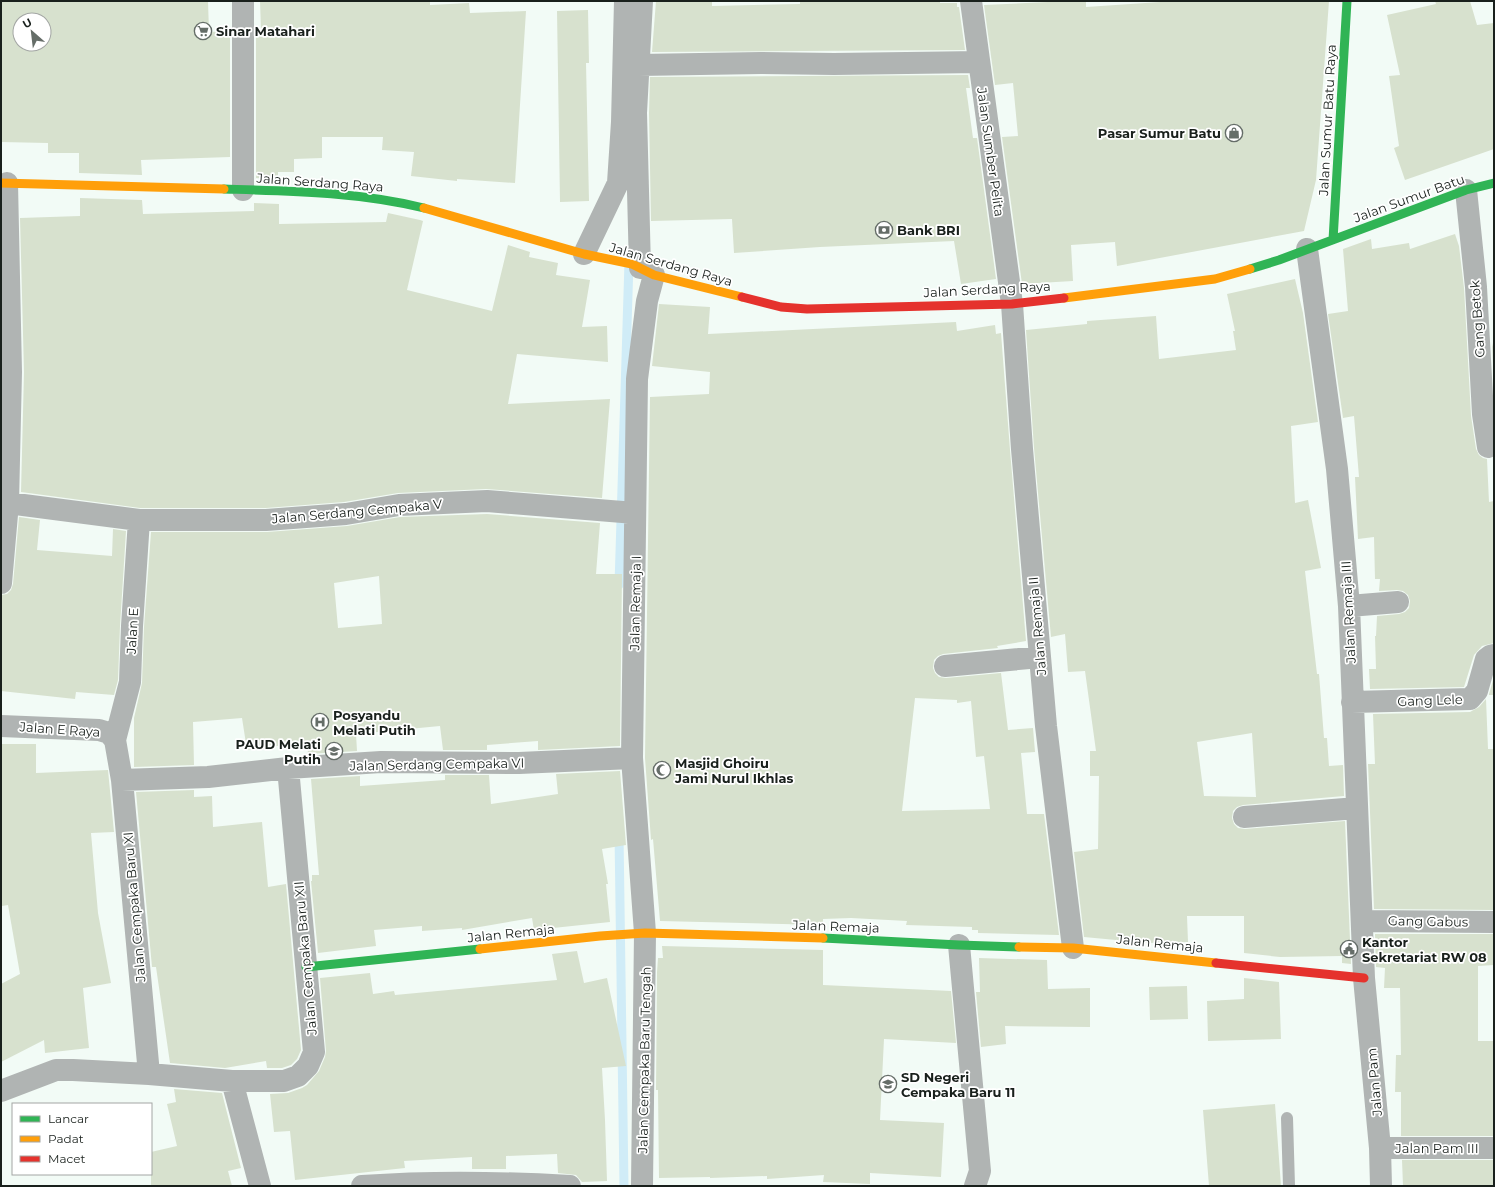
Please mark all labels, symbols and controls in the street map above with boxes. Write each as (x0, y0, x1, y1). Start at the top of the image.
north arrow (12, 12, 52, 52)
text: U (20, 15, 34, 31)
supermarket icon: Sinar Matahari (193, 21, 213, 41)
place label: Sinar Matahari (216, 23, 315, 39)
street label: Jalan Sumur Batu Raya (1315, 44, 1339, 197)
street label: Jalan Sumber Pelita (974, 86, 1008, 217)
shop icon: Pasar Sumur Batu (1224, 123, 1244, 143)
place label: Pasar Sumur Batu (1098, 125, 1221, 141)
street label: Jalan Serdang Raya (255, 170, 384, 194)
street label: Jalan Sumur Batu (1350, 170, 1467, 226)
bank icon: Bank BRI (874, 220, 894, 240)
place label: Bank BRI (897, 222, 960, 238)
street label: Jalan Serdang Raya (607, 238, 734, 289)
street label: Jalan Serdang Raya (922, 278, 1051, 300)
street label: Gang Betok (1466, 280, 1488, 358)
street label: Jalan Serdang Cempaka V (270, 496, 444, 527)
street label: Jalan Remaja I (626, 555, 644, 652)
street label: Jalan Remaja III (1337, 560, 1359, 665)
street label: Jalan Remaja II (1025, 576, 1049, 677)
street label: Jalan E (123, 607, 141, 656)
street label: Gang Lele (1397, 691, 1463, 709)
place label: Posyandu Melati Putih (333, 707, 416, 738)
hospital icon: Posyandu Melati Putih (310, 712, 330, 732)
street label: Jalan E Raya (18, 718, 101, 740)
place label: PAUD Melati Putih (236, 736, 321, 767)
school or university icon: PAUD Melati Putih (324, 741, 344, 761)
street label: Jalan Serdang Cempaka VI (349, 754, 524, 774)
place label: Masjid Ghoiru Jami Nurul Ikhlas (674, 755, 794, 786)
mosque icon: Masjid Ghoiru Jami Nurul Ikhlas (652, 760, 672, 780)
street label: Jalan Cempaka Baru XI (119, 831, 149, 984)
street label: Jalan Cempaka Baru XII (290, 880, 320, 1037)
street label: Gang Gabus (1388, 912, 1468, 930)
street label: Jalan Remaja (791, 916, 880, 936)
street label: Jalan Remaja (466, 920, 555, 946)
street label: Jalan Remaja (1115, 930, 1204, 956)
place label: Kantor Sekretariat RW 08 (1362, 934, 1487, 965)
public building icon: Kantor Sekretariat RW 08 (1339, 939, 1359, 959)
street label: Jalan Cempaka Baru Tengah (634, 966, 654, 1155)
street label: Jalan Pam (1363, 1047, 1385, 1118)
place label: SD Negeri Cempaka Baru 11 (901, 1069, 1015, 1100)
school or university icon: SD Negeri Cempaka Baru 11 (878, 1074, 898, 1094)
legend (12, 1103, 152, 1175)
text: Lancar (48, 1111, 89, 1126)
text: Padat (48, 1131, 84, 1146)
street label: Jalan Pam III (1394, 1140, 1479, 1156)
text: Macet (48, 1151, 85, 1166)

